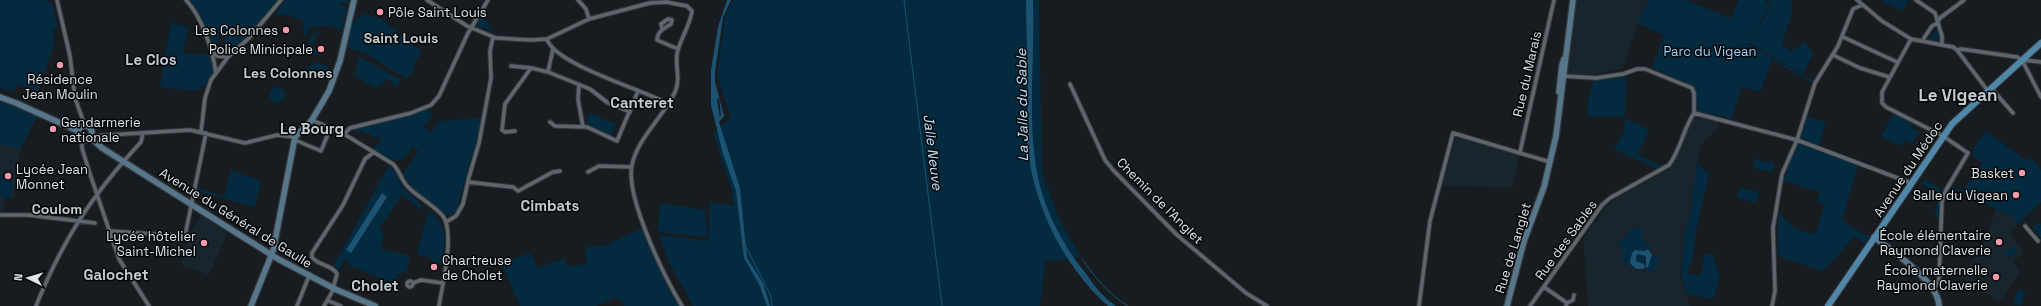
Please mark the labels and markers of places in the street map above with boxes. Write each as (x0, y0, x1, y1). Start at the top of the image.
place label: Pôle Saint Louis (388, 4, 487, 21)
marker: Pôle Saint Louis (375, 7, 385, 17)
place label: Les Colonnes (195, 22, 278, 39)
marker: Les Colonnes (281, 25, 291, 35)
place label: Police Minicipale (209, 41, 313, 58)
marker: Police Minicipale (316, 44, 326, 54)
marker: Résidence Jean Moulin (55, 60, 65, 70)
place label: Résidence Jean Moulin (22, 71, 98, 103)
place label: Gendarmerie nationale (61, 114, 141, 146)
marker: Gendarmerie nationale (48, 124, 58, 134)
place label: Lycée Jean Monnet (16, 161, 88, 193)
place label: Basket (1971, 165, 2014, 182)
marker: Basket (2017, 168, 2027, 178)
marker: Lycée Jean Monnet (3, 171, 13, 181)
place label: Salle du Vigean (1913, 187, 2008, 204)
marker: Salle du Vigean (2011, 190, 2021, 200)
place label: École élémentaire Raymond Claverie (1879, 227, 1991, 259)
place label: Lycée hôtelier Saint-Michel (106, 228, 196, 260)
marker: École élémentaire Raymond Claverie (1994, 237, 2004, 247)
marker: Lycée hôtelier Saint-Michel (199, 238, 209, 248)
place label: Chartreuse de Cholet (442, 252, 512, 284)
marker: Chartreuse de Cholet (429, 262, 439, 272)
place label: École maternelle Raymond Claverie (1877, 262, 1988, 294)
marker: École maternelle Raymond Claverie (1991, 272, 2001, 282)

